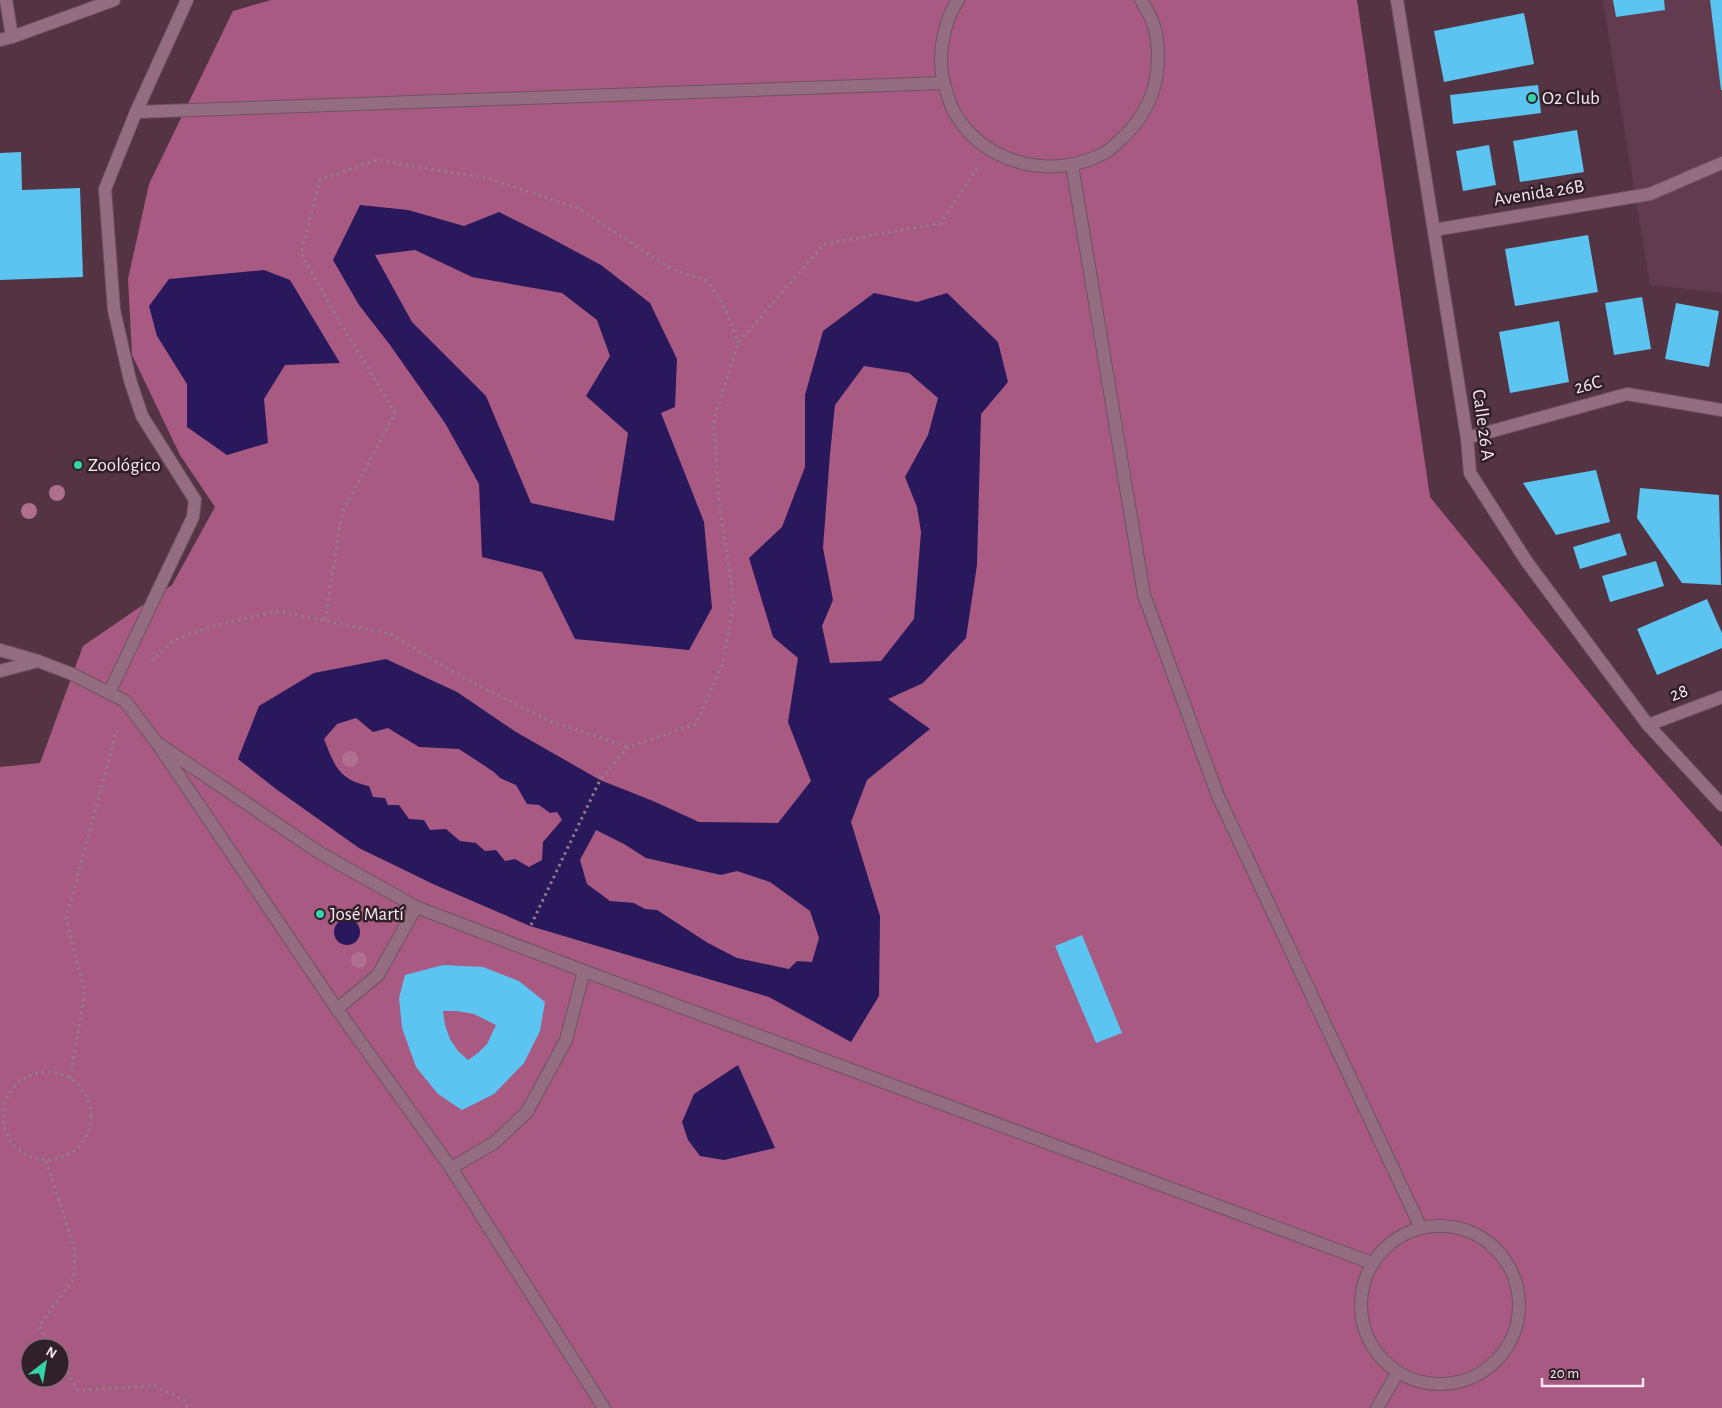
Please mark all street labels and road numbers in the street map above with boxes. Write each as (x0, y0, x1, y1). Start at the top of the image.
street label: Avenida 26B (1493, 176, 1585, 210)
street label: 26C (1572, 372, 1604, 398)
street label: Calle 26 A (1469, 388, 1497, 462)
street label: 28 (1667, 681, 1691, 705)

